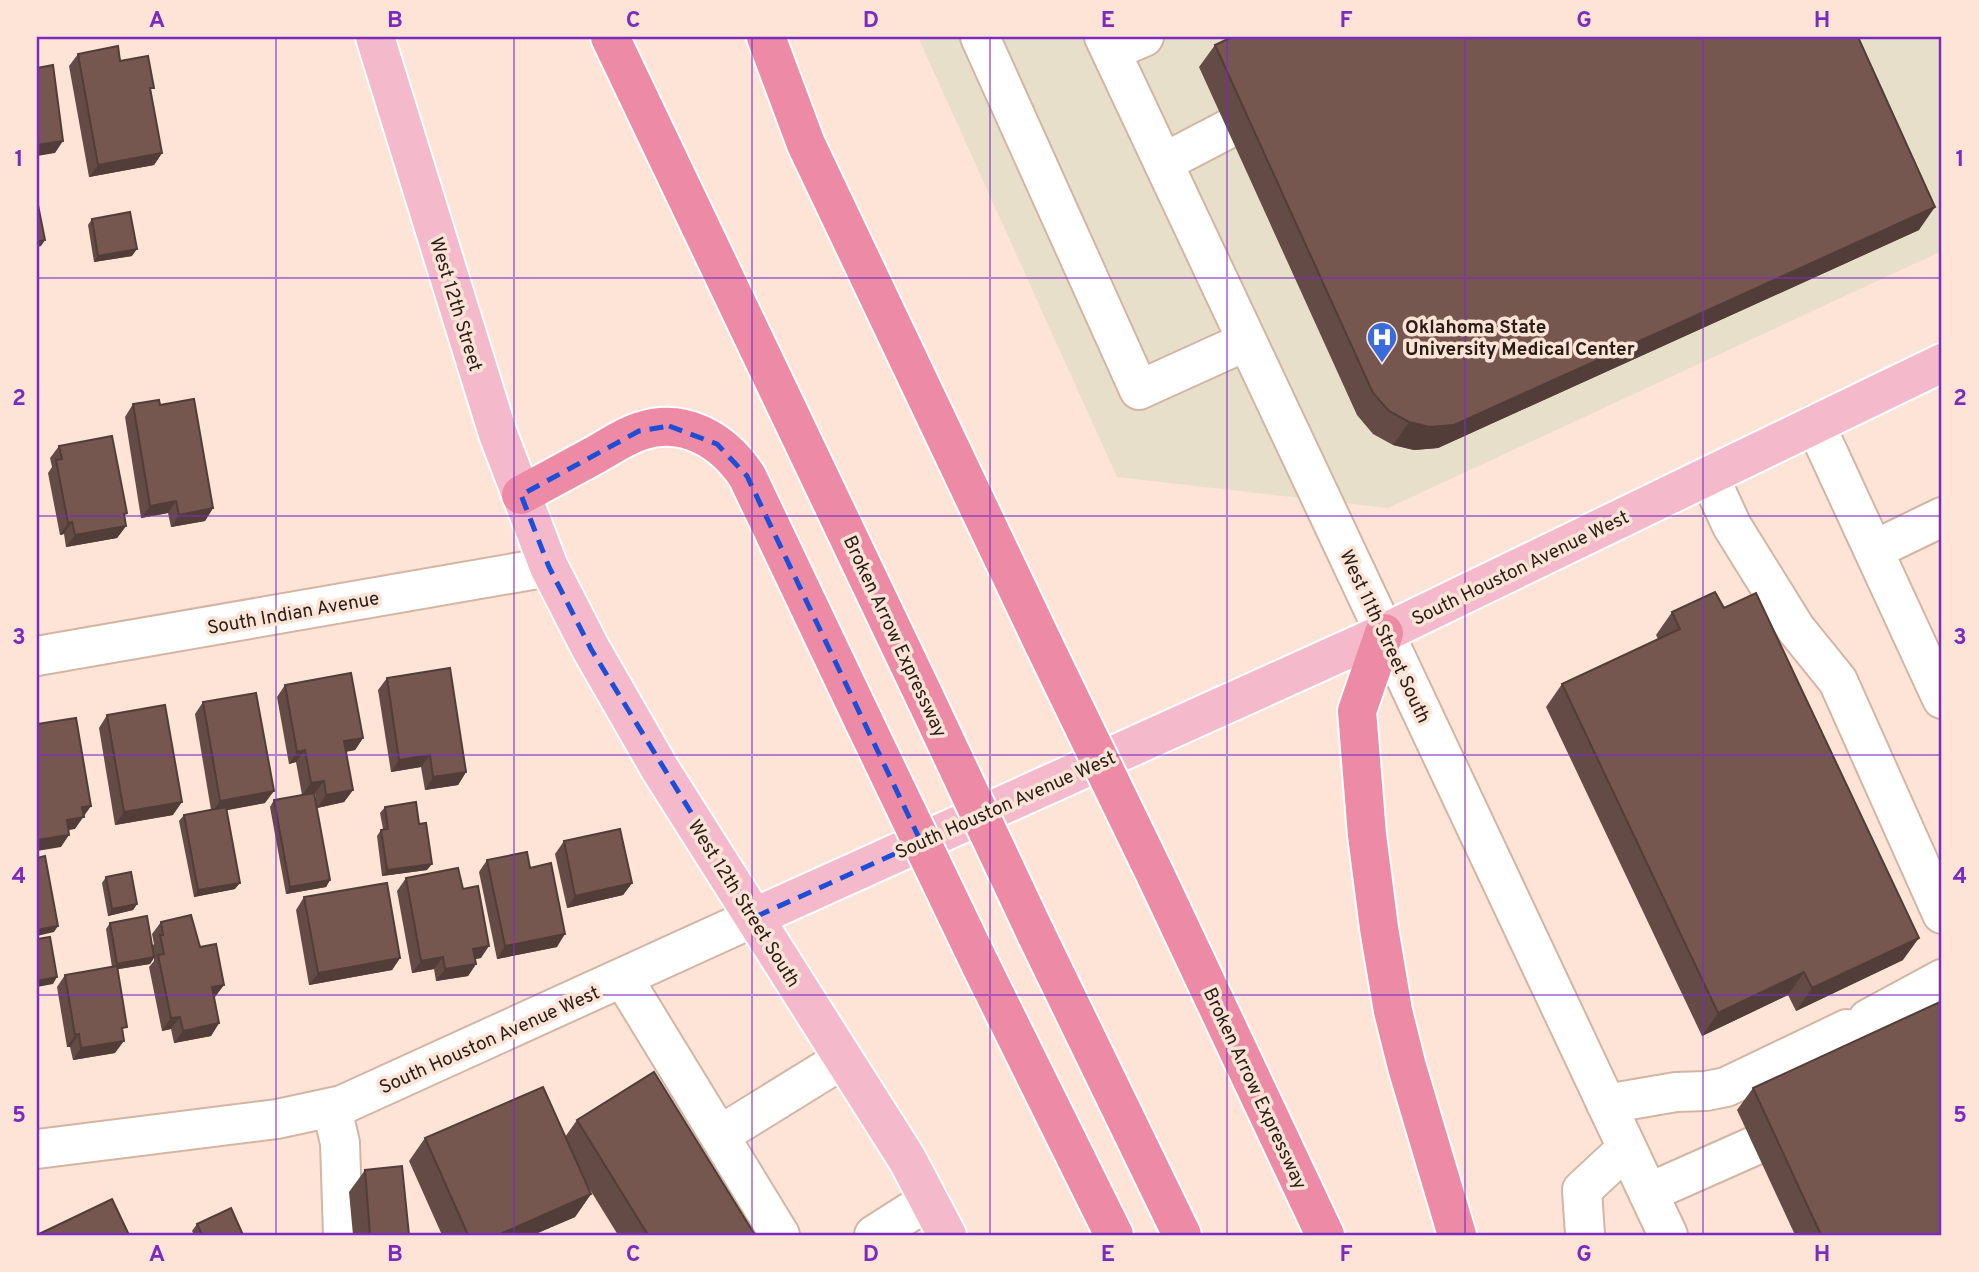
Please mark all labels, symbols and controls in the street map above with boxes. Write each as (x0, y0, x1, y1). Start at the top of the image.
text: A (149, 7, 165, 36)
text: B (387, 7, 403, 36)
text: C (626, 7, 640, 36)
text: D (863, 7, 879, 36)
text: E (1101, 7, 1115, 36)
text: F (1339, 7, 1353, 36)
text: G (1576, 7, 1592, 36)
text: H (1814, 7, 1830, 36)
text: 1 (14, 146, 24, 175)
text: 1 (1955, 146, 1965, 175)
street label: West 12th Street (423, 235, 487, 375)
place label: Oklahoma State University Medical Center (1405, 316, 1635, 362)
hospital icon: Oklahoma State University Medical Center (1365, 320, 1399, 364)
text: 2 (12, 385, 26, 414)
text: 2 (1953, 385, 1967, 414)
street label: South Houston Avenue West (1408, 506, 1633, 632)
street label: Broken Arrow Expressway (837, 532, 952, 742)
street label: West 11th Street South (1333, 546, 1435, 727)
street label: South Indian Avenue (205, 587, 381, 641)
text: 3 (12, 624, 26, 653)
text: 3 (1953, 624, 1967, 653)
street label: South Houston Avenue West (892, 746, 1120, 865)
street label: West 12th Street South (682, 816, 805, 992)
text: 4 (12, 863, 26, 892)
text: 4 (1953, 863, 1967, 892)
street label: South Houston Avenue West (376, 981, 604, 1100)
street label: Broken Arrow Expressway (1197, 984, 1312, 1194)
text: 5 (12, 1102, 26, 1131)
text: 5 (1953, 1102, 1967, 1131)
text: A (149, 1241, 165, 1270)
text: B (387, 1241, 403, 1270)
text: C (626, 1241, 640, 1270)
text: D (863, 1241, 879, 1270)
text: E (1101, 1241, 1115, 1270)
text: F (1339, 1241, 1353, 1270)
text: G (1576, 1241, 1592, 1270)
text: H (1814, 1241, 1830, 1270)

